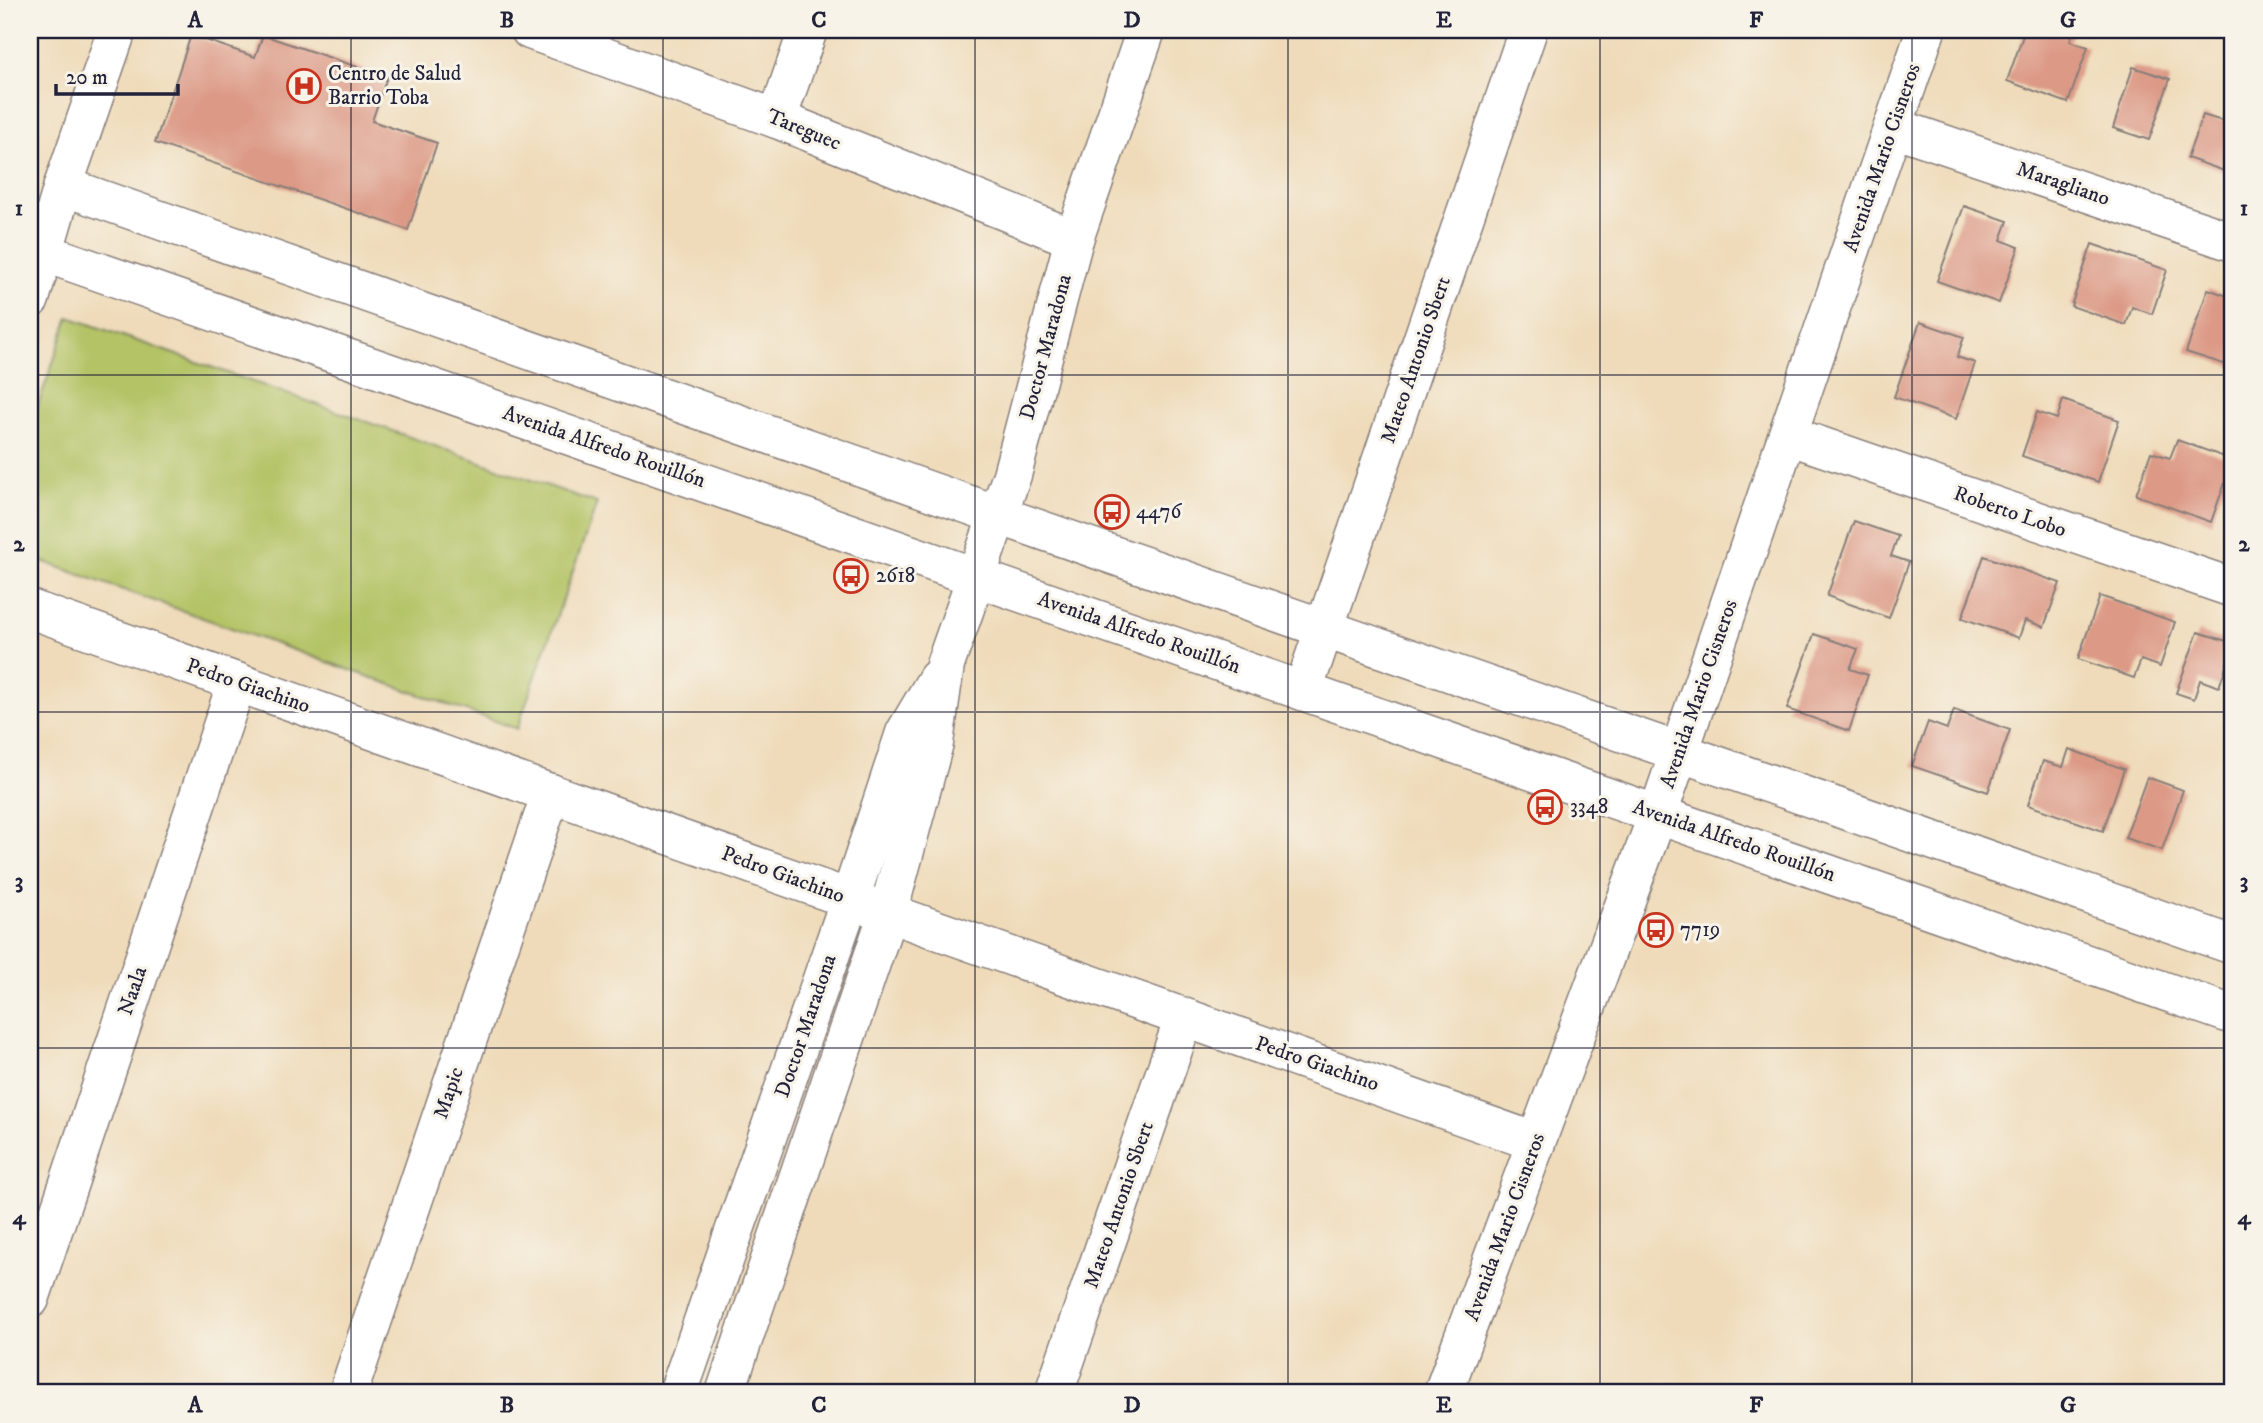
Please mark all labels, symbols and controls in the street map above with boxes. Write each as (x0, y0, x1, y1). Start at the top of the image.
text: A (187, 6, 204, 35)
text: B (500, 6, 514, 35)
text: C (811, 6, 827, 35)
text: D (1123, 6, 1141, 35)
text: E (1436, 6, 1452, 35)
text: F (1749, 6, 1764, 35)
text: G (2060, 6, 2076, 35)
scale bar (56, 52, 178, 96)
street label: Avenida Mario Cisneros (1837, 60, 1927, 256)
place label: Centro de Salud Barrio Toba (328, 61, 462, 111)
text: 20 m (66, 65, 108, 91)
hospital icon: Centro de Salud Barrio Toba (285, 67, 323, 105)
street label: Tareguec (763, 103, 845, 157)
street label: Maragliano (2013, 156, 2113, 212)
text: 1 (15, 194, 23, 223)
text: 1 (2240, 194, 2248, 223)
street label: Doctor Maradona (1014, 271, 1078, 423)
street label: Mateo Antonio Sbert (1375, 273, 1457, 447)
street label: Avenida Alfredo Rouillón (499, 400, 709, 494)
street label: Roberto Lobo (1950, 481, 2070, 543)
bus stop icon: 4476 (1093, 493, 1131, 531)
place label: 4476 (1136, 499, 1182, 525)
text: 2 (13, 530, 25, 559)
text: 2 (2238, 530, 2250, 559)
bus stop icon: 2618 (832, 557, 870, 595)
place label: 2618 (876, 563, 915, 589)
street label: Avenida Alfredo Rouillón (1034, 586, 1244, 680)
street label: Avenida Mario Cisneros (1654, 596, 1744, 792)
street label: Pedro Giachino (183, 653, 313, 719)
bus stop icon: 3348 (1526, 788, 1564, 826)
place label: 3348 (1570, 794, 1608, 820)
street label: Avenida Alfredo Rouillón (1629, 794, 1839, 888)
street label: Pedro Giachino (718, 841, 848, 909)
text: 3 (15, 867, 23, 896)
text: 3 (2240, 867, 2248, 896)
bus stop icon: 7719 (1637, 911, 1675, 949)
place label: 7719 (1680, 917, 1720, 943)
street label: Doctor Maradona (769, 951, 843, 1101)
street label: Naala (113, 963, 153, 1019)
street label: Pedro Giachino (1252, 1031, 1382, 1097)
street label: Mapic (428, 1064, 470, 1122)
street label: Mateo Antonio Sbert (1078, 1118, 1160, 1292)
street label: Avenida Mario Cisneros (1459, 1129, 1551, 1325)
text: 4 (12, 1203, 27, 1232)
text: 4 (2237, 1203, 2252, 1232)
text: A (187, 1391, 204, 1420)
text: B (500, 1391, 514, 1420)
text: C (811, 1391, 827, 1420)
text: D (1123, 1391, 1141, 1420)
text: E (1436, 1391, 1452, 1420)
text: F (1749, 1391, 1764, 1420)
text: G (2060, 1391, 2076, 1420)

